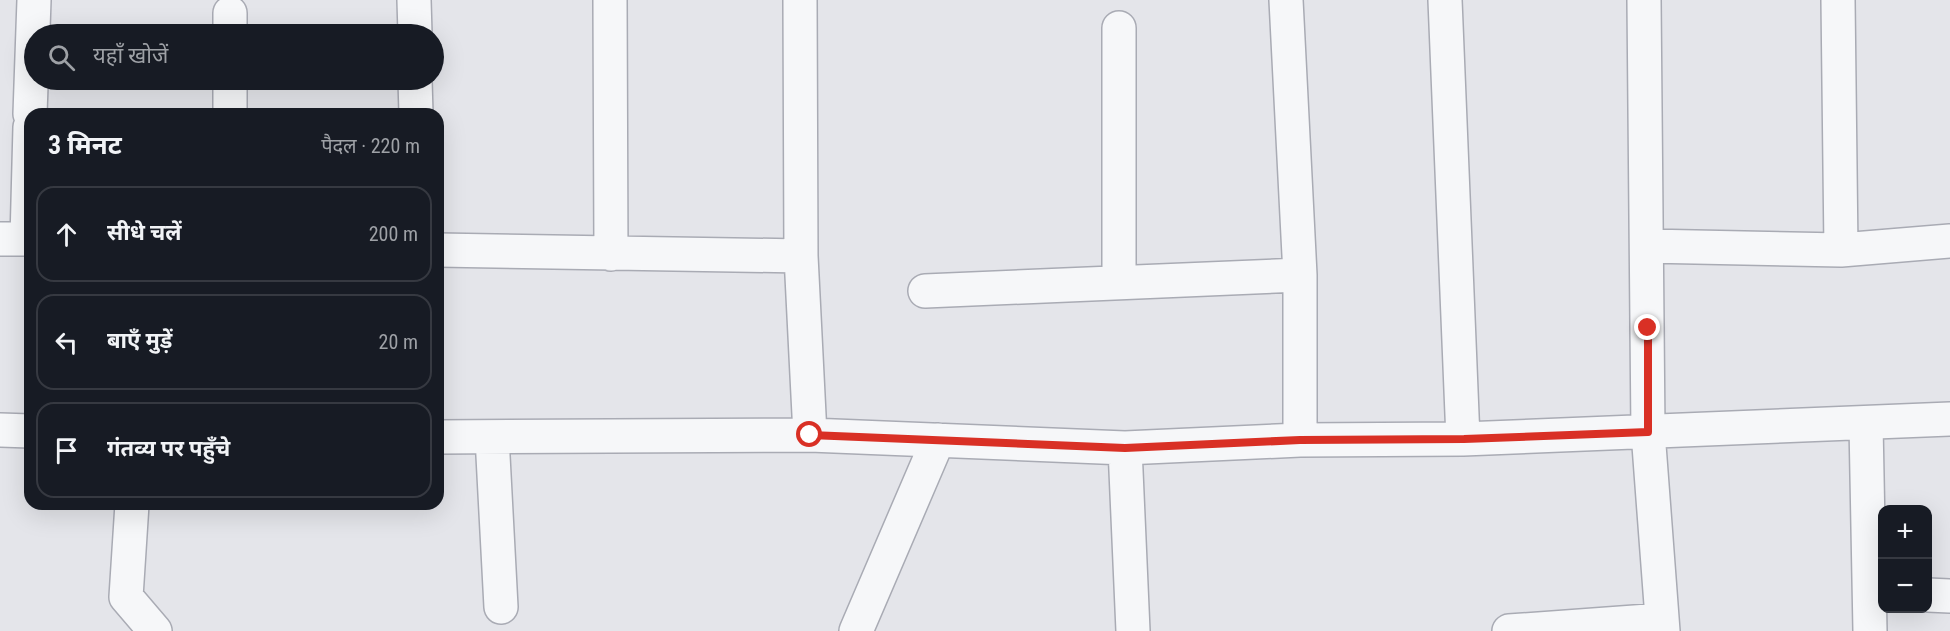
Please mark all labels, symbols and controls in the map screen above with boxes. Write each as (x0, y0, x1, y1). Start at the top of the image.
search box (24, 24, 444, 90)
icon: search (45, 41, 78, 74)
text: यहाँ खोजें (93, 43, 168, 68)
text: 3 मिनट (48, 130, 122, 160)
text: पैदल · 220 m (321, 134, 420, 158)
icon: ahead (50, 218, 83, 251)
text: सीधे चलें (107, 220, 181, 245)
text: 200 m (369, 222, 418, 246)
route end (1634, 314, 1660, 340)
icon: left (50, 326, 83, 359)
text: बाएँ मुड़ें (107, 328, 172, 353)
text: 20 m (379, 330, 418, 354)
route start (796, 421, 822, 447)
icon: arrive (50, 434, 83, 467)
text: गंतव्य पर पहुँचे (107, 436, 230, 461)
map controls (1878, 505, 1932, 613)
button: + (1878, 505, 1932, 559)
button: − (1878, 559, 1932, 613)

